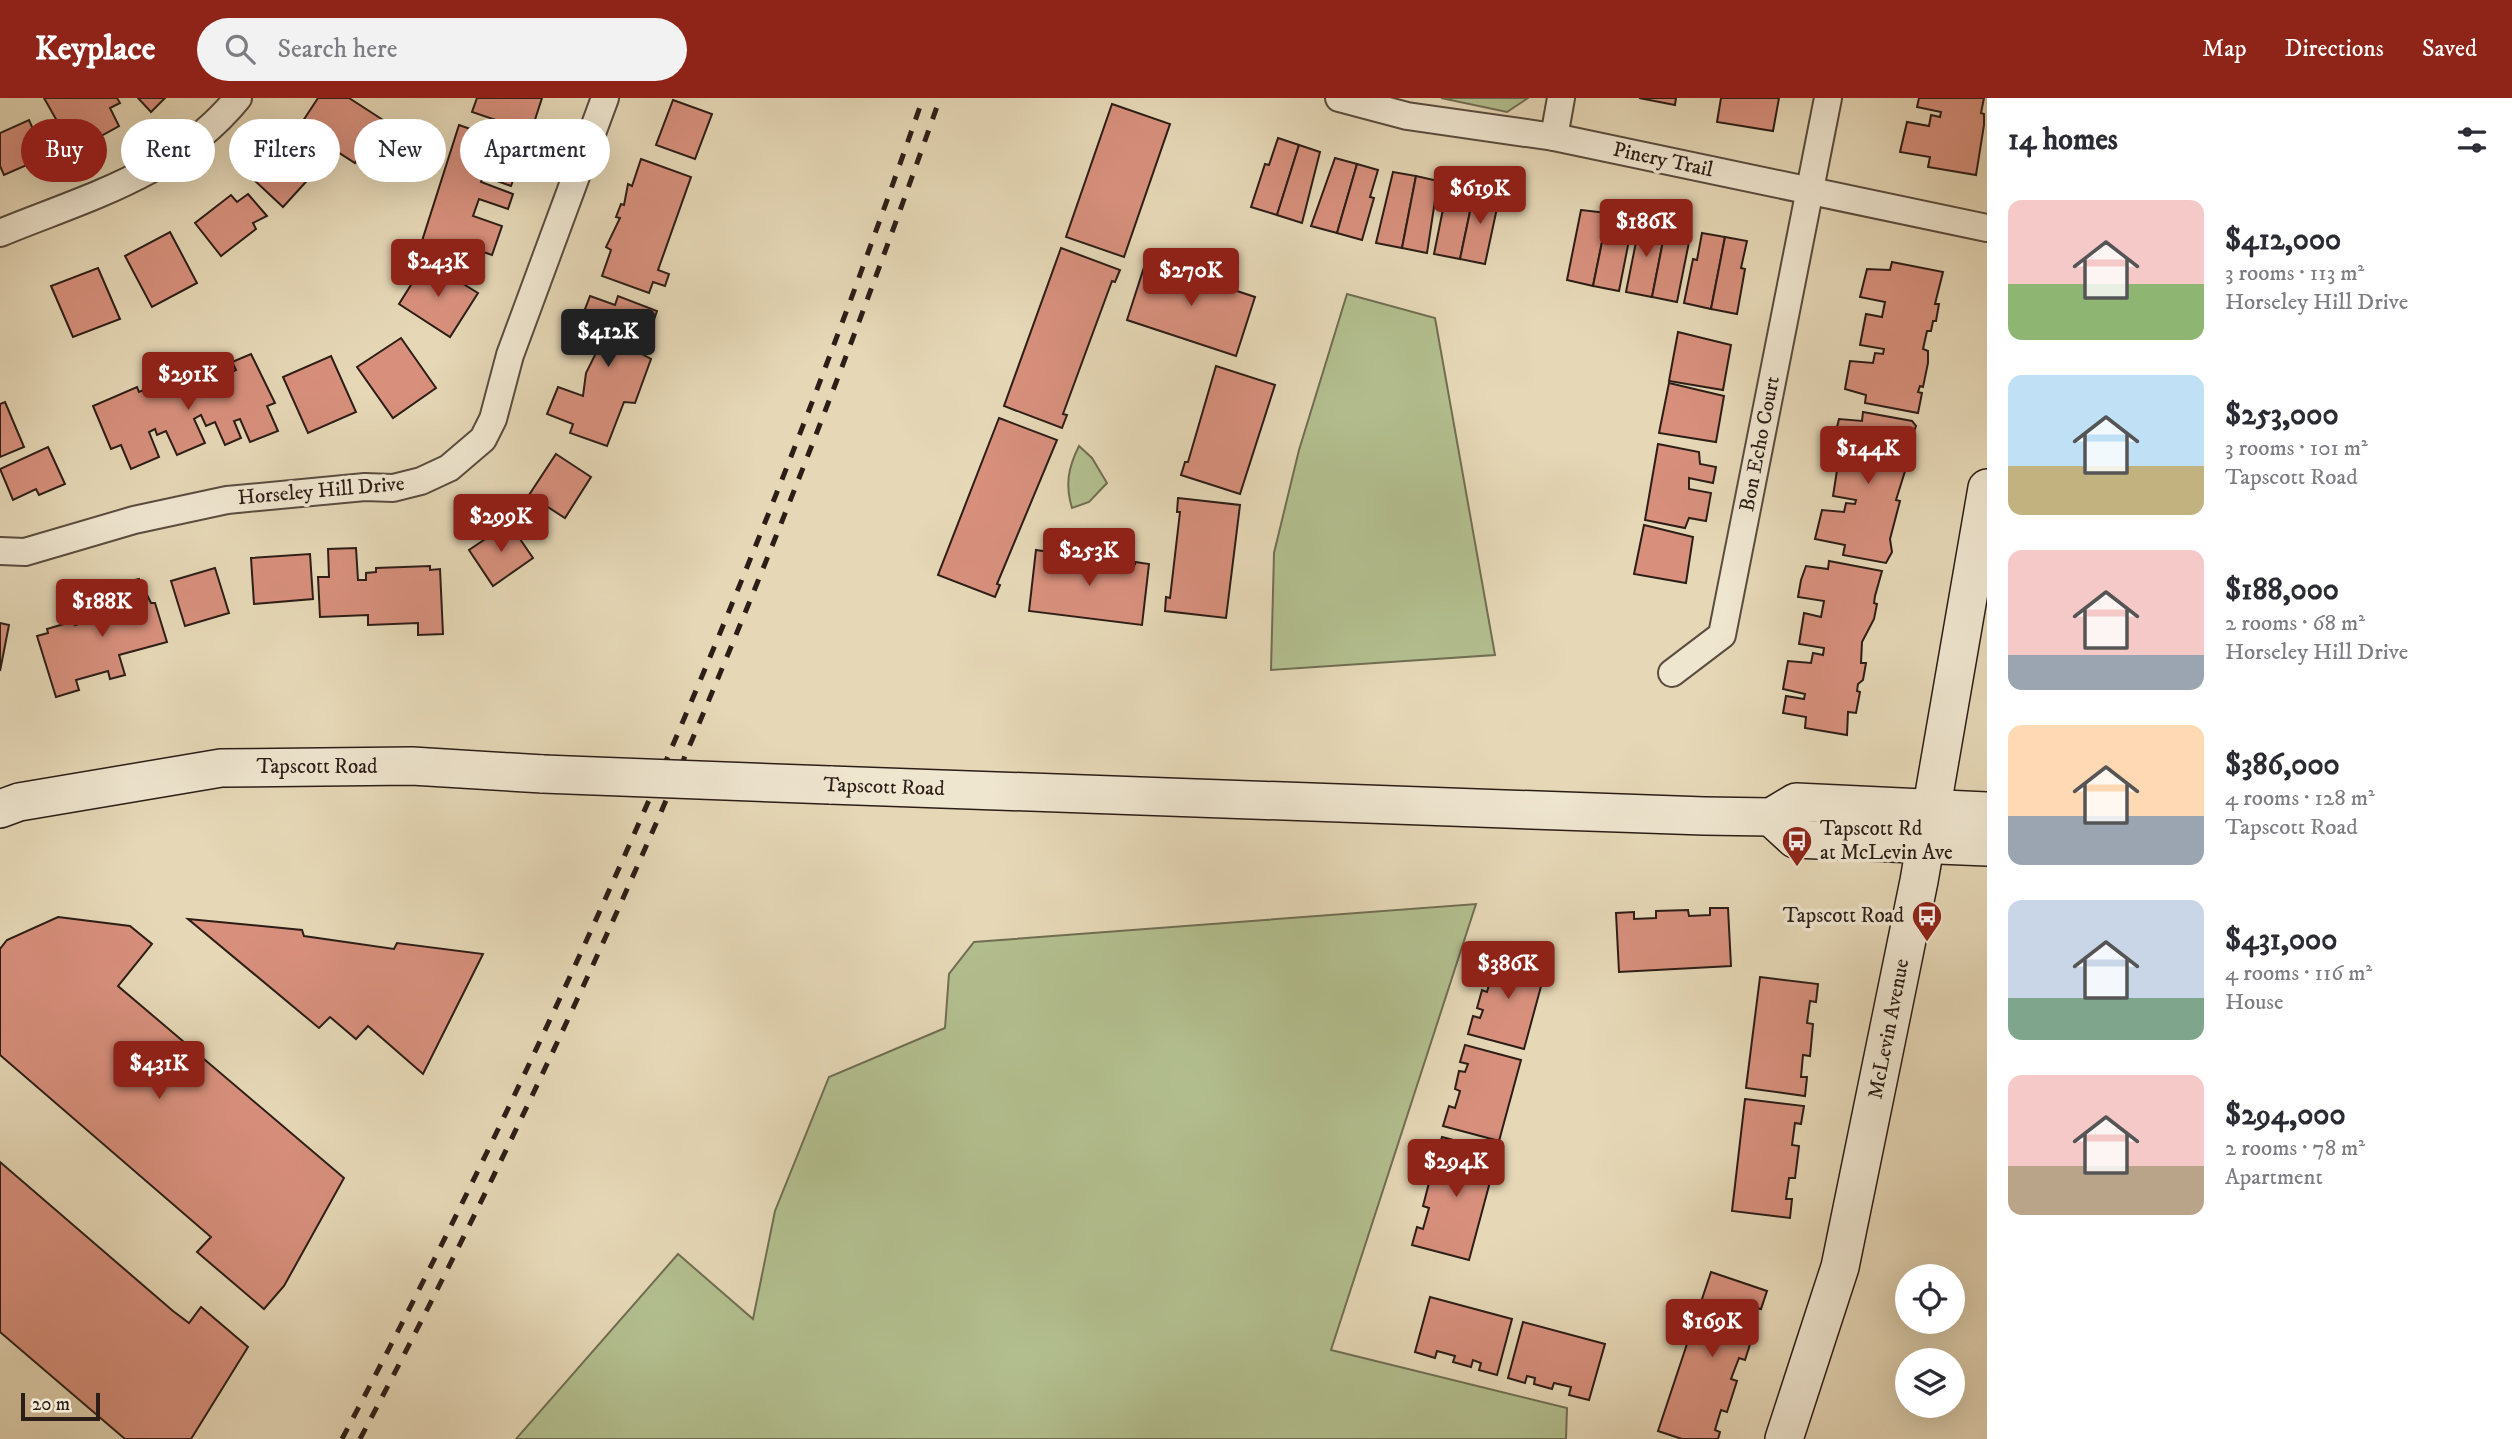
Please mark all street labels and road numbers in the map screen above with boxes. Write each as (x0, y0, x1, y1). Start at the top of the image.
street label: Pinery Trail (1611, 137, 1716, 183)
street label: Bon Echo Court (1734, 374, 1786, 514)
street label: Horseley Hill Drive (237, 471, 406, 511)
street label: Tapscott Road (256, 754, 378, 780)
street label: Tapscott Road (823, 772, 946, 802)
street label: McLevin Avenue (1863, 956, 1915, 1101)

